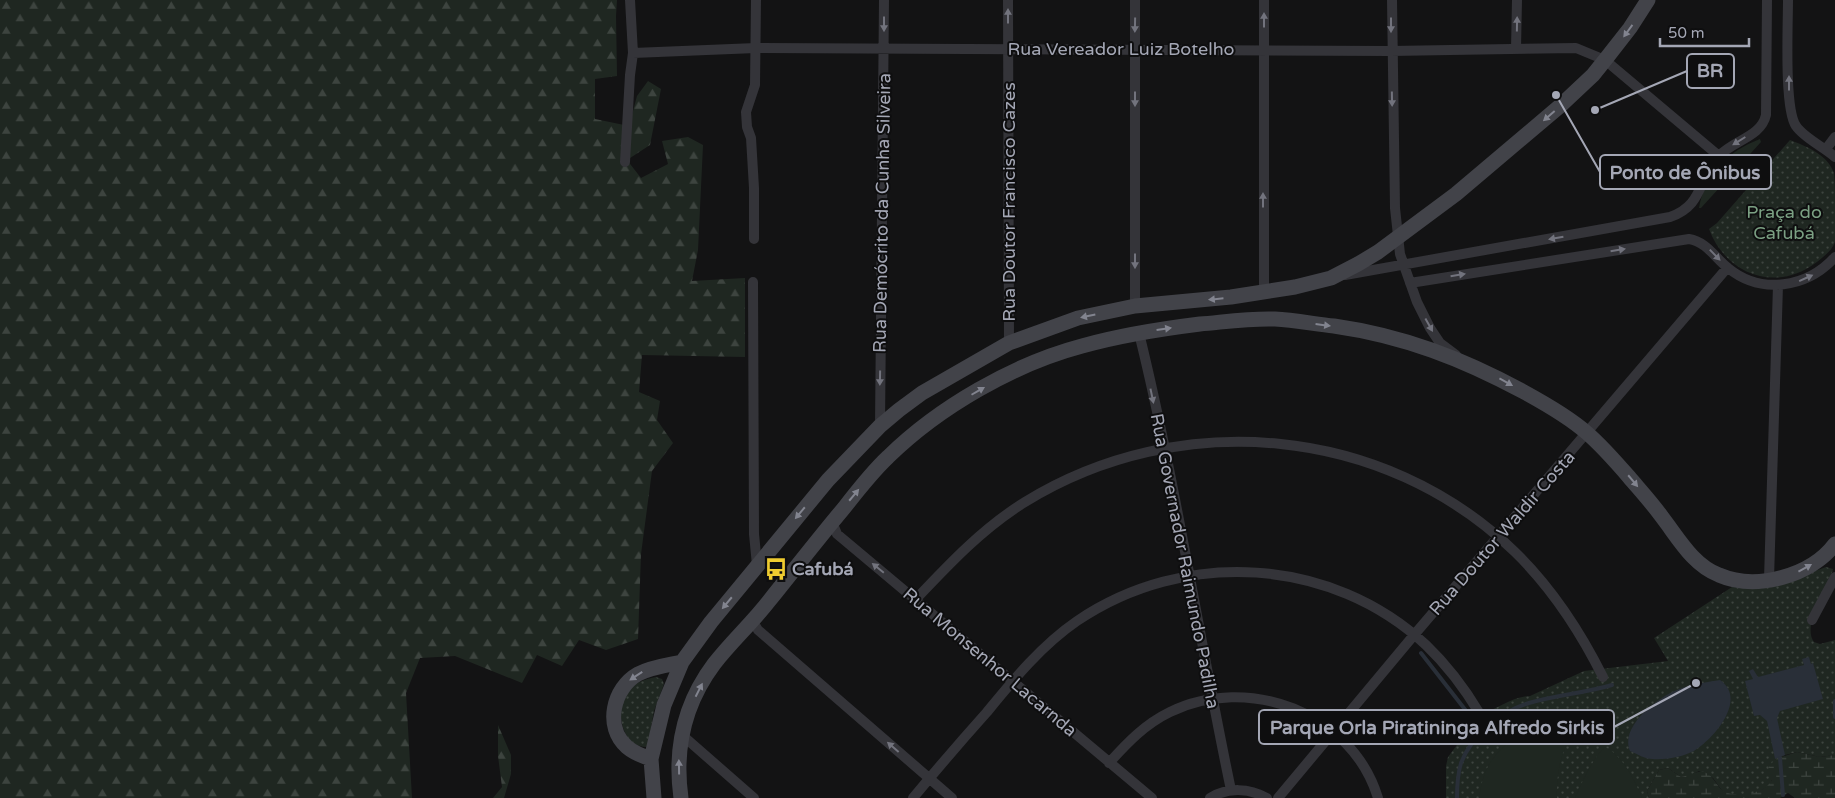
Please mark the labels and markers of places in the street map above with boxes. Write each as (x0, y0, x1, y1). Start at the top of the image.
callout: BR (1687, 54, 1734, 88)
callout: Ponto de Ônibus (1600, 155, 1771, 189)
bus stop icon: Cafubá (763, 556, 789, 582)
place label: Cafubá (792, 558, 854, 580)
callout: Parque Orla Piratininga Alfredo Sirkis (1259, 710, 1614, 744)

